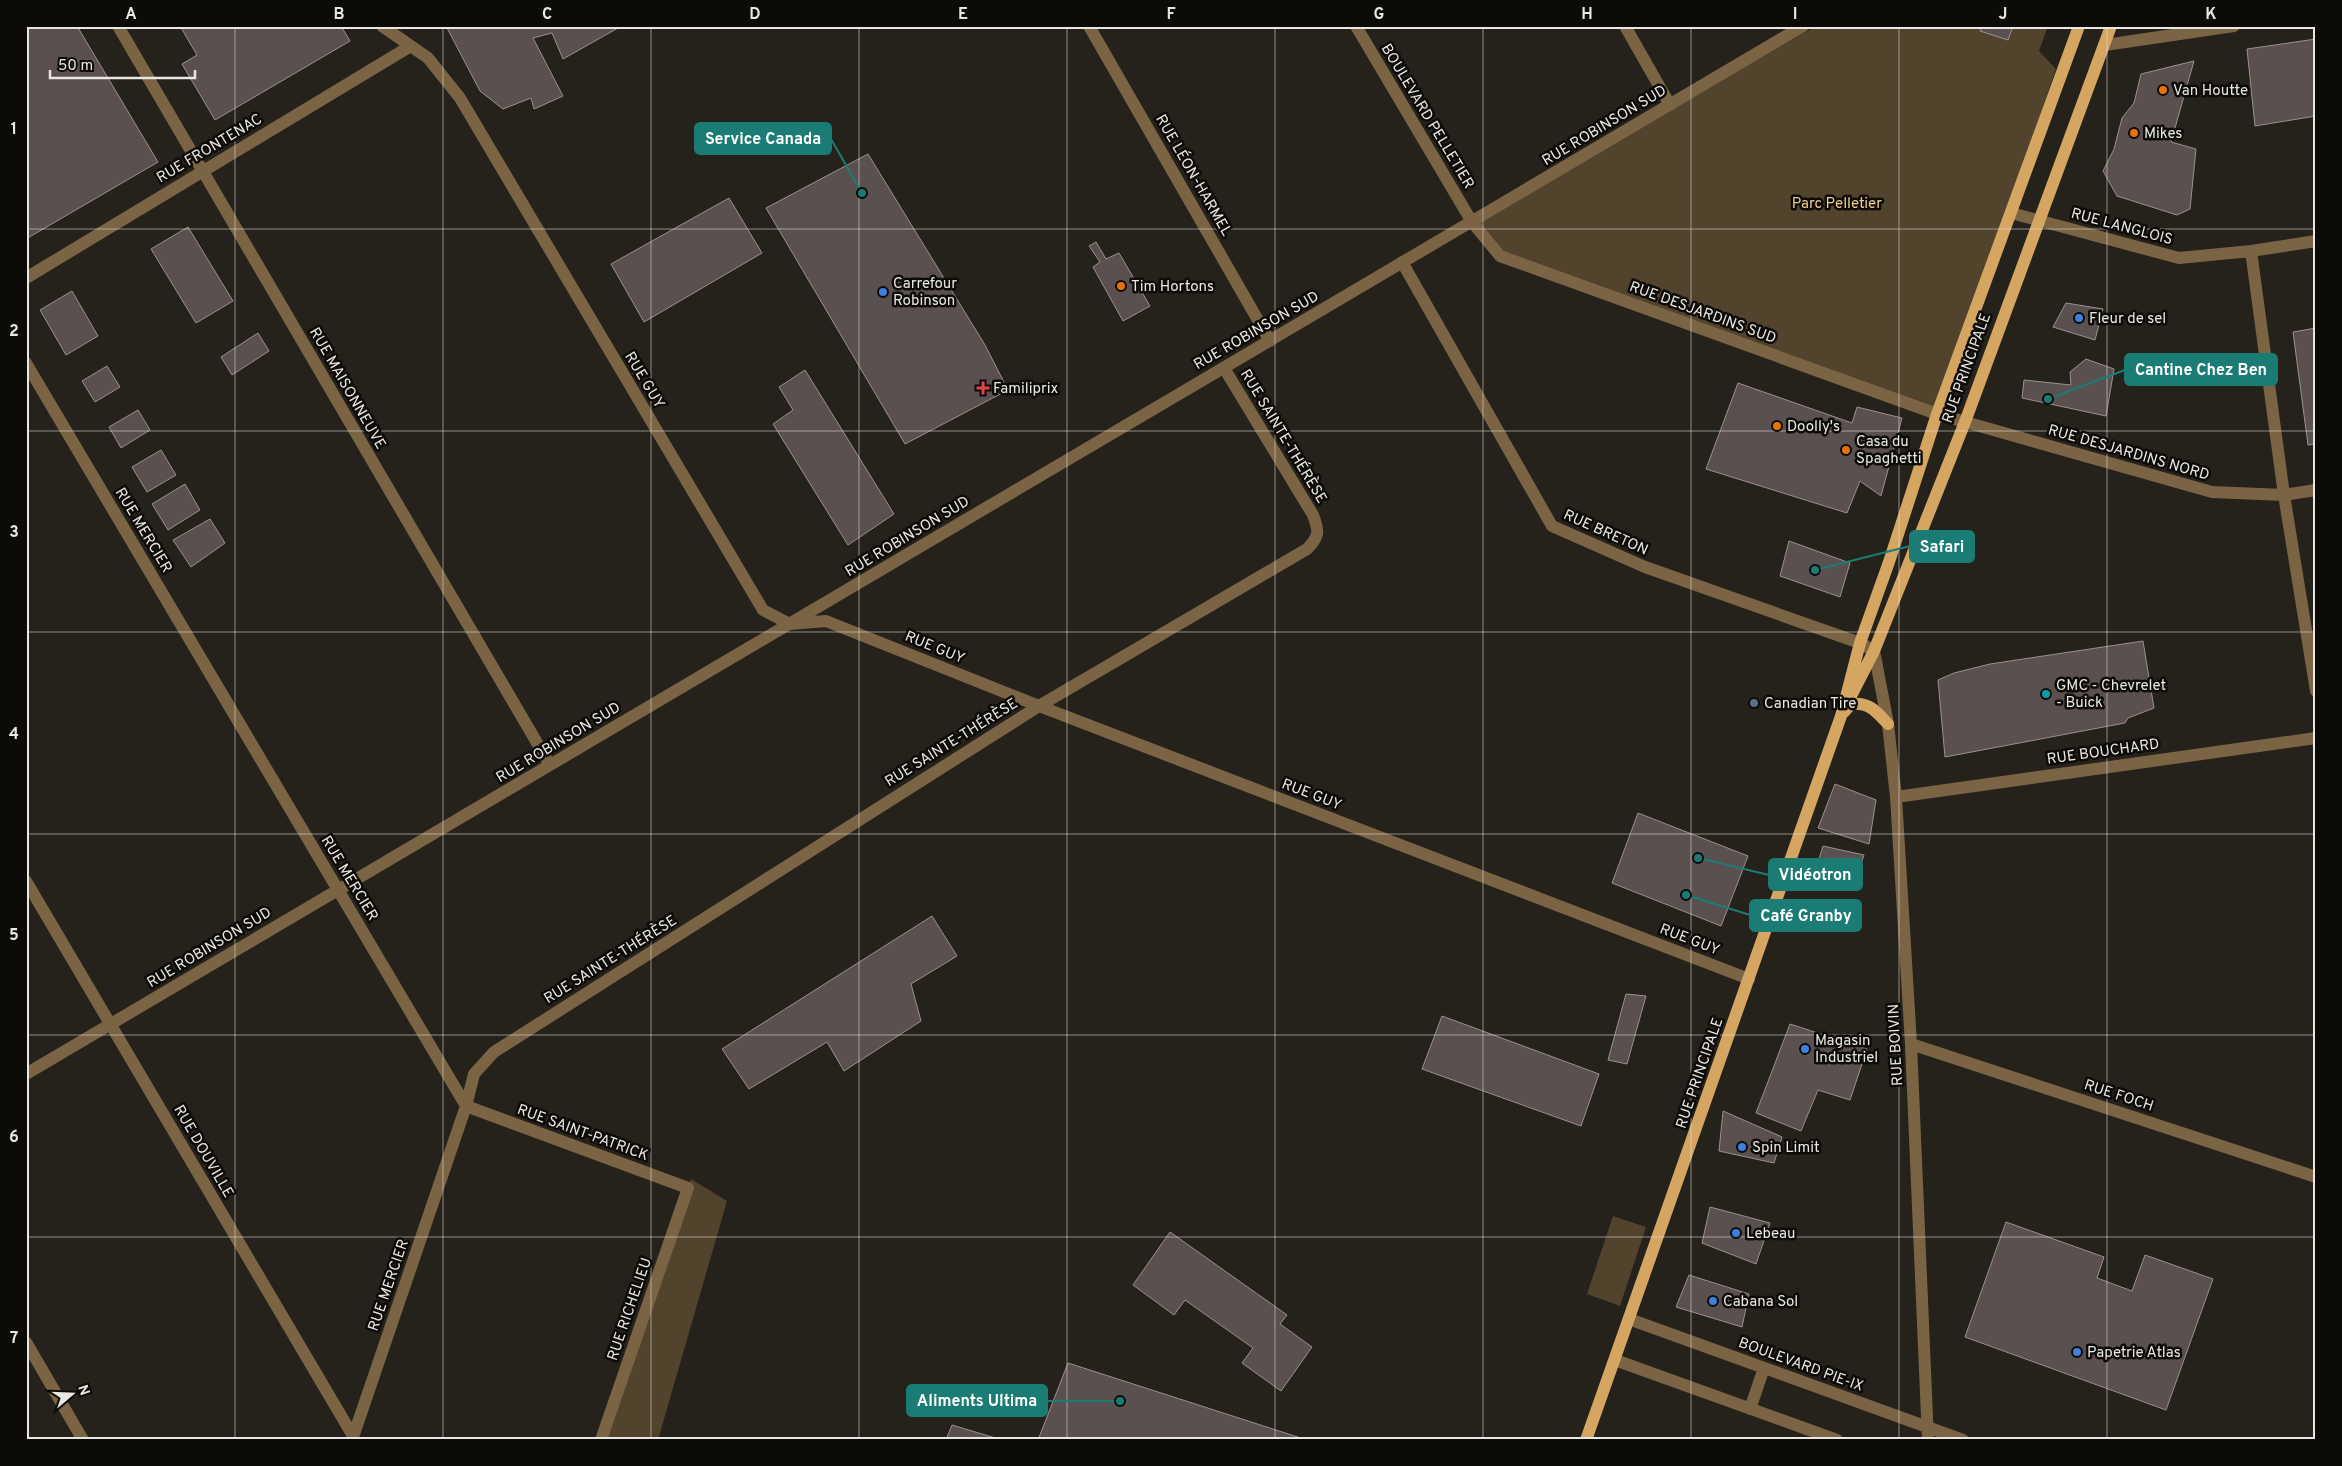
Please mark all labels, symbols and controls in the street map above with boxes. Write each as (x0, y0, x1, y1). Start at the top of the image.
text: A (125, 5, 137, 25)
text: B (333, 5, 345, 25)
text: C (542, 5, 552, 25)
text: D (749, 5, 761, 25)
text: E (958, 5, 968, 25)
text: F (1166, 5, 1176, 25)
text: G (1374, 5, 1384, 25)
text: H (1581, 5, 1593, 25)
text: I (1793, 5, 1797, 25)
text: J (1999, 5, 2007, 25)
text: K (2205, 5, 2217, 25)
street label: BOULEVARD PELLETIER (1376, 41, 1478, 193)
scale bar (50, 48, 195, 80)
text: 50 m (58, 57, 93, 76)
street label: RUE ROBINSON SUD (1539, 82, 1670, 171)
place label: Van Houtte (2173, 82, 2248, 101)
marker: Van Houtte (2157, 84, 2169, 96)
street label: RUE FRONTENAC (154, 110, 266, 188)
street label: RUE LÉON-HARMEL (1150, 111, 1236, 240)
text: 1 (11, 120, 17, 140)
callout: Service Canada (695, 123, 831, 154)
place label: Mikes (2144, 125, 2182, 144)
marker: Mikes (2128, 127, 2140, 139)
text: Service Canada (705, 130, 821, 150)
park label: Parc Pelletier (1792, 195, 1882, 214)
street label: RUE LANGLOIS (2069, 205, 2175, 250)
place label: Carrefour Robinson (893, 275, 957, 311)
place label: Tim Hortons (1131, 278, 1214, 297)
street label: RUE DESJARDINS SUD (1626, 278, 1779, 349)
marker: Tim Hortons (1115, 280, 1127, 292)
marker: Carrefour Robinson (877, 286, 889, 298)
street label: RUE ROBINSON SUD (1191, 288, 1323, 375)
place label: Fleur de sel (2089, 310, 2166, 329)
street label: RUE PRINCIPALE (1939, 311, 1996, 426)
marker: Fleur de sel (2073, 312, 2085, 324)
text: 2 (9, 322, 19, 342)
street label: RUE MAISONNEUVE (304, 325, 389, 453)
street label: RUE GUY (619, 349, 668, 413)
callout: Cantine Chez Ben (2125, 354, 2277, 385)
text: Cantine Chez Ben (2135, 361, 2267, 381)
street label: RUE SAINTE-THÉRÈSE (1235, 366, 1331, 507)
place label: Familiprix (993, 380, 1059, 399)
marker: Familiprix (977, 382, 989, 394)
place label: Doolly's (1787, 418, 1840, 437)
marker: Doolly's (1771, 420, 1783, 432)
street label: RUE DESJARDINS NORD (2046, 421, 2212, 486)
place label: Casa du Spaghetti (1856, 433, 1921, 469)
marker: Casa du Spaghetti (1840, 444, 1852, 456)
street label: RUE MERCIER (110, 485, 176, 577)
street label: RUE ROBINSON SUD (842, 493, 973, 582)
street label: RUE BRETON (1560, 506, 1651, 561)
text: 3 (9, 523, 19, 543)
callout: Safari (1910, 531, 1974, 562)
text: Safari (1920, 538, 1964, 558)
street label: RUE GUY (902, 628, 968, 669)
place label: GMC - Chevrelet - Buick (2056, 677, 2166, 713)
marker: GMC - Chevrelet - Buick (2040, 688, 2052, 700)
street label: RUE SAINTE-THÉRÈSE (881, 694, 1022, 792)
place label: Canadian Tire (1764, 695, 1856, 714)
marker: Canadian Tire (1748, 697, 1760, 709)
street label: RUE ROBINSON SUD (493, 699, 624, 788)
text: 4 (9, 725, 19, 745)
street label: RUE BOUCHARD (2046, 735, 2161, 770)
street label: RUE GUY (1279, 775, 1345, 816)
street label: RUE MERCIER (316, 833, 382, 925)
callout: Vidéotron (1769, 859, 1862, 890)
text: Vidéotron (1779, 866, 1851, 886)
callout: Café Granby (1750, 900, 1861, 931)
street label: RUE ROBINSON SUD (144, 904, 275, 993)
text: Café Granby (1760, 907, 1852, 927)
street label: RUE SAINTE-THÉRÈSE (540, 911, 681, 1009)
street label: RUE GUY (1657, 920, 1723, 961)
text: 5 (9, 926, 19, 946)
street label: RUE BOIVIN (1885, 1003, 1908, 1086)
street label: RUE PRINCIPALE (1673, 1016, 1728, 1131)
place label: Magasin Industriel (1815, 1032, 1878, 1068)
marker: Magasin Industriel (1799, 1043, 1811, 1055)
street label: RUE FOCH (2081, 1076, 2156, 1117)
street label: RUE SAINT-PATRICK (514, 1101, 651, 1166)
street label: RUE DOUVILLE (169, 1102, 237, 1201)
text: 6 (9, 1128, 19, 1148)
place label: Spin Limit (1752, 1139, 1820, 1158)
marker: Spin Limit (1736, 1141, 1748, 1153)
place label: Lebeau (1746, 1225, 1795, 1244)
marker: Lebeau (1730, 1227, 1742, 1239)
street label: RUE MERCIER (365, 1237, 414, 1334)
street label: RUE RICHELIEU (604, 1255, 657, 1363)
place label: Cabana Sol (1723, 1293, 1798, 1312)
marker: Cabana Sol (1707, 1295, 1719, 1307)
text: 7 (10, 1329, 18, 1349)
street label: BOULEVARD PIE-IX (1735, 1334, 1866, 1397)
place label: Papetrie Atlas (2087, 1344, 2181, 1363)
marker: Papetrie Atlas (2071, 1346, 2083, 1358)
north arrow (48, 1368, 98, 1418)
text: N (73, 1383, 93, 1398)
callout: Aliments Ultima (907, 1385, 1047, 1416)
text: Aliments Ultima (917, 1392, 1037, 1412)

